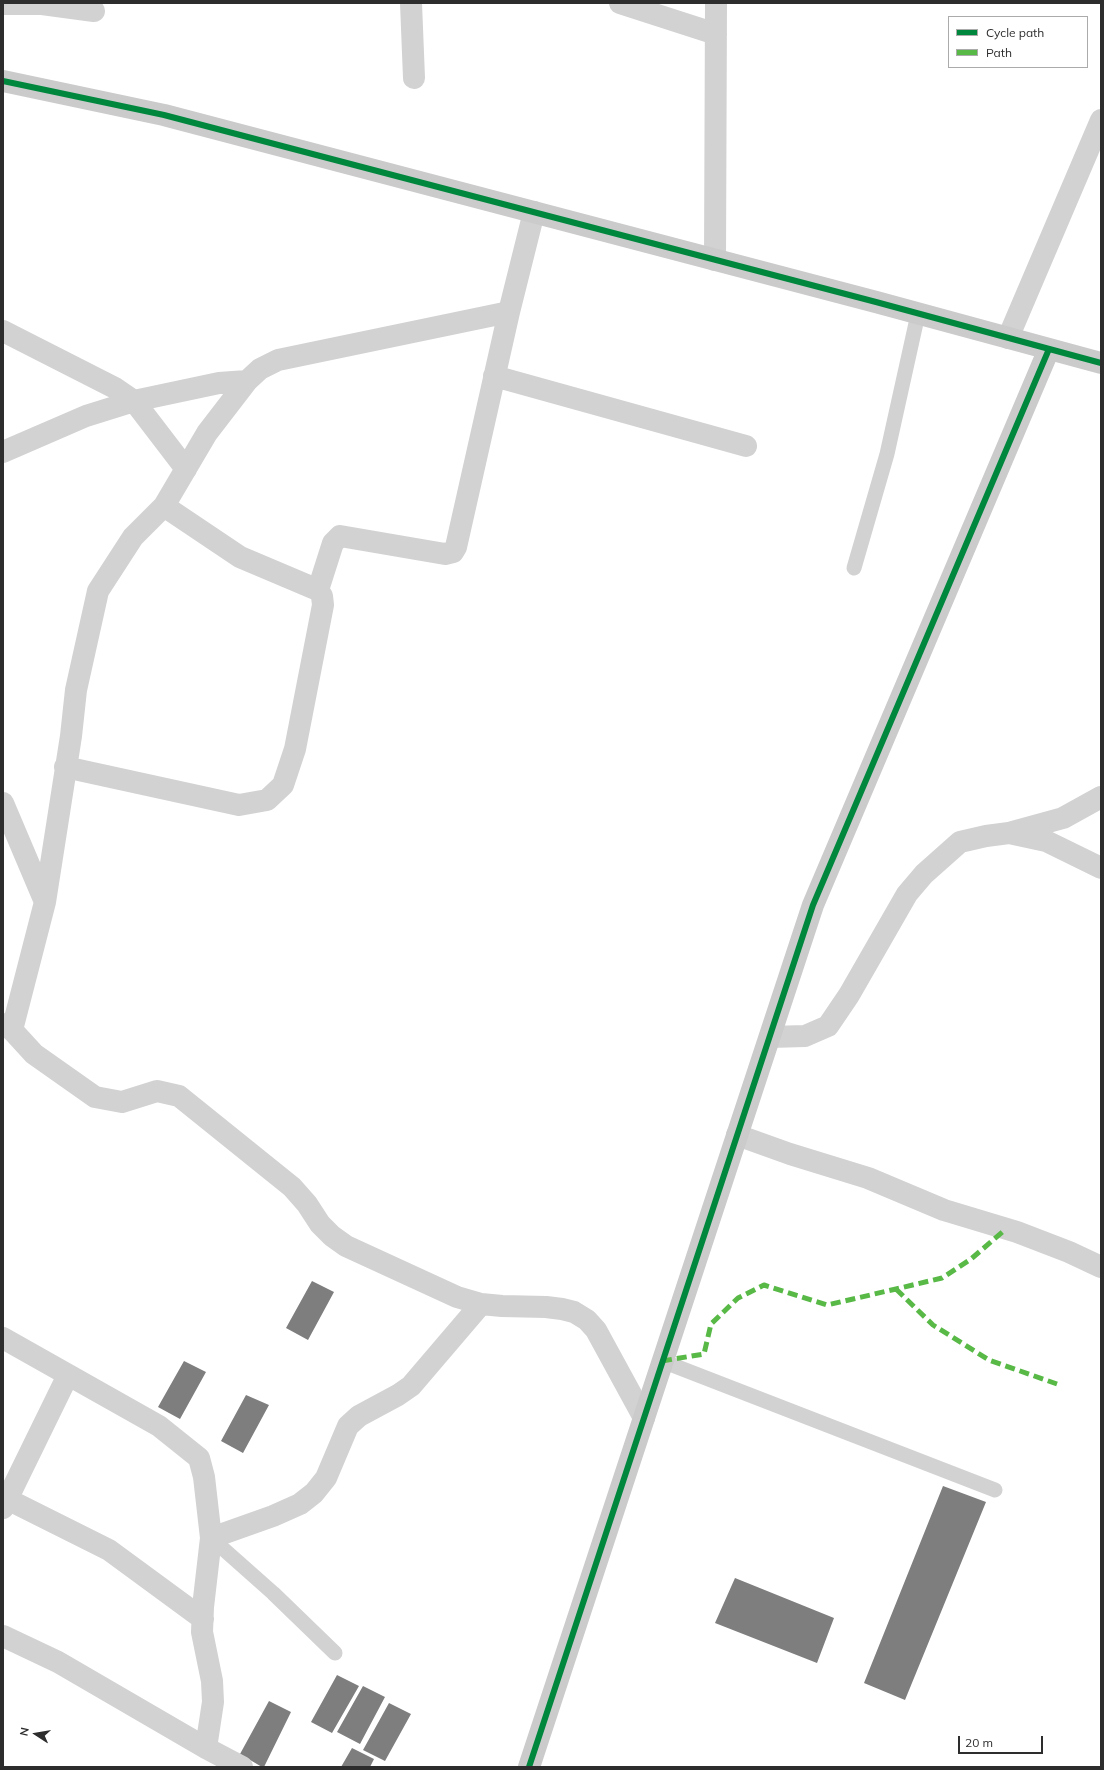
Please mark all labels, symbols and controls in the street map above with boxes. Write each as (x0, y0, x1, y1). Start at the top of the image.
legend (948, 16, 1088, 68)
text: Cycle path (986, 25, 1044, 40)
text: Path (986, 45, 1012, 60)
north arrow (16, 1714, 56, 1754)
text: N (17, 1726, 32, 1737)
scale bar (960, 1728, 1045, 1754)
text: 20 m (965, 1735, 993, 1750)

